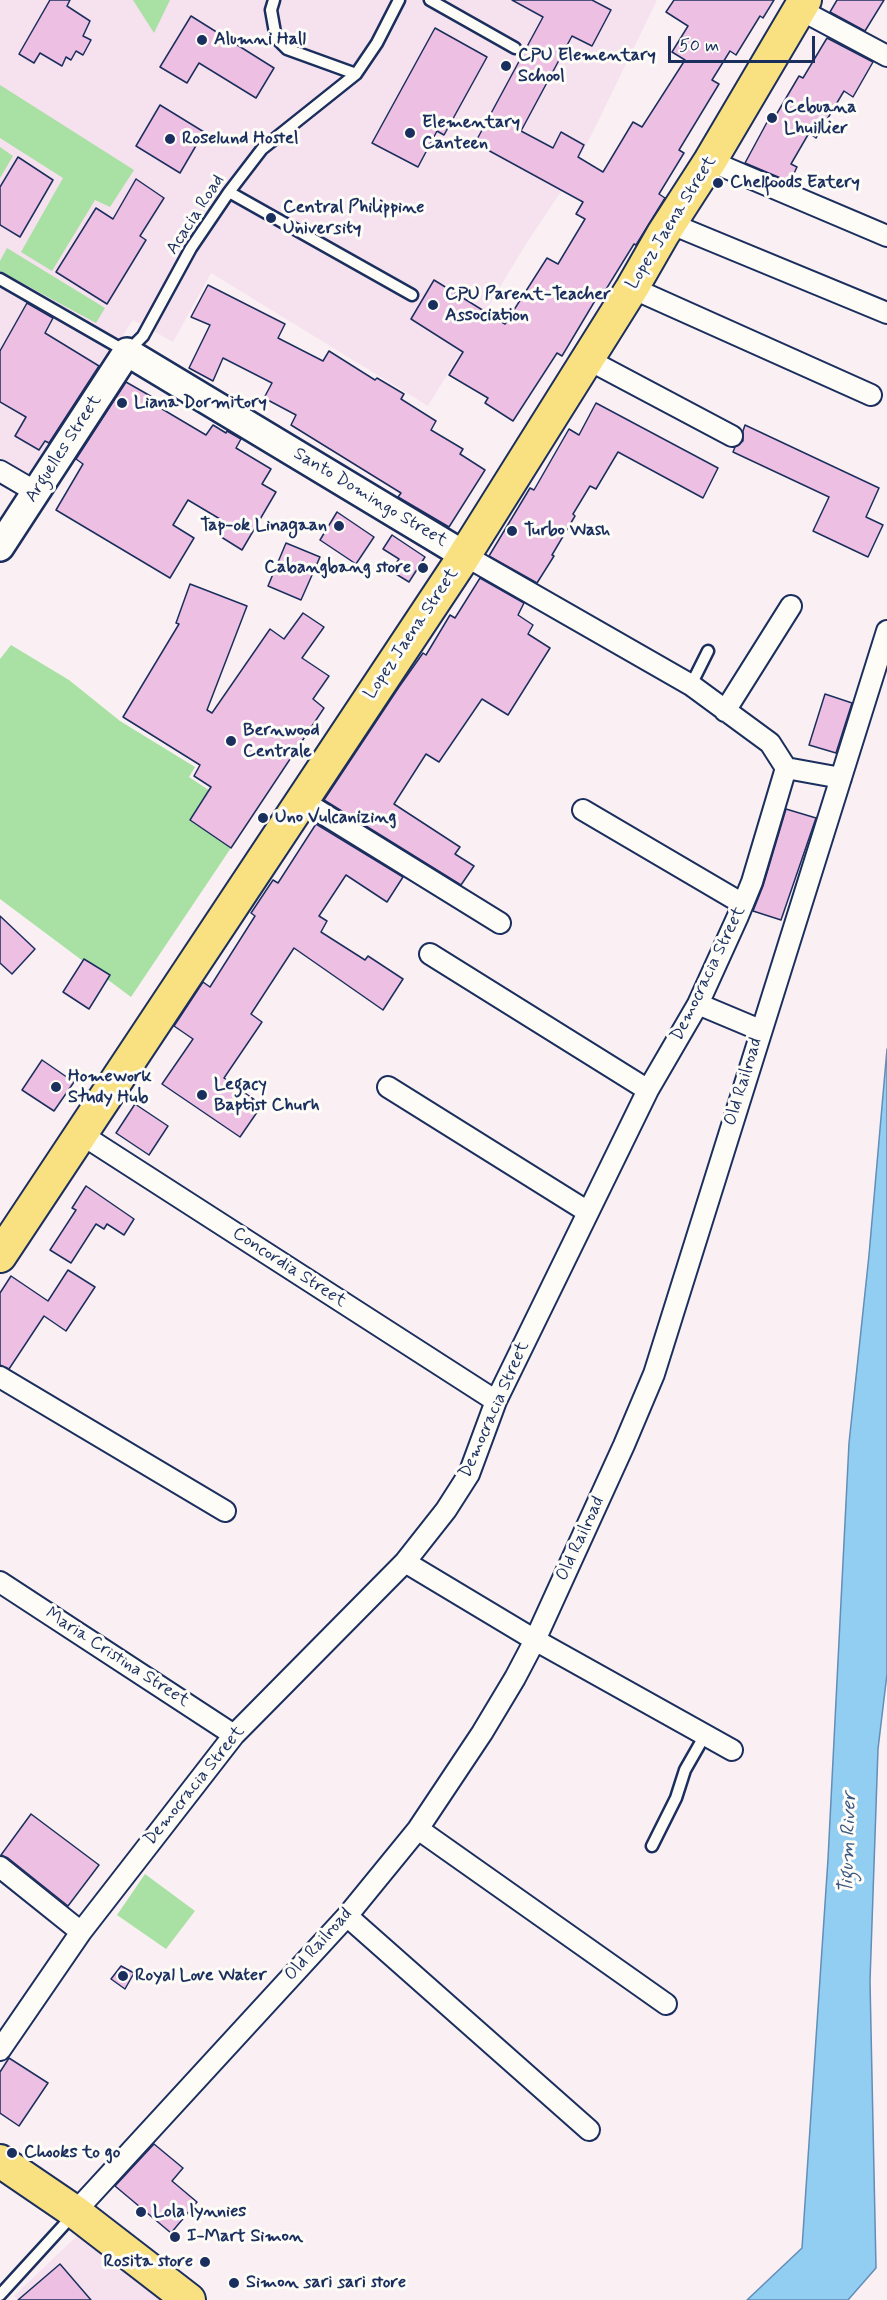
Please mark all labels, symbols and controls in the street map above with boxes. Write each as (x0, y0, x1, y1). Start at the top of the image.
scale bar (671, 24, 818, 62)
place label: Alumni Hall (214, 29, 306, 51)
marker: Alumni Hall (195, 33, 209, 47)
text: 50 m (679, 34, 719, 58)
place label: CPU Elementary School (518, 45, 656, 88)
marker: CPU Elementary School (499, 59, 513, 73)
place label: Cebuana Lhuillier (784, 97, 857, 140)
marker: Cebuana Lhuillier (765, 111, 779, 125)
place label: Elementary Canteen (422, 112, 520, 154)
marker: Elementary Canteen (403, 126, 417, 140)
place label: Roselund Hostel (182, 128, 298, 150)
marker: Roselund Hostel (163, 132, 177, 146)
street label: Lopez Jaena Street (622, 152, 722, 294)
street label: Acacia Road (162, 171, 230, 259)
place label: Chelfoods Eatery (730, 172, 860, 194)
marker: Chelfoods Eatery (711, 176, 725, 190)
place label: Central Philippine University (283, 197, 424, 240)
marker: Central Philippine University (264, 211, 278, 225)
place label: CPU Parent-Teacher Association (445, 284, 611, 326)
marker: CPU Parent-Teacher Association (426, 298, 440, 312)
street label: Arguelles Street (21, 391, 107, 507)
place label: Liana Dormitory (134, 392, 267, 414)
marker: Liana Dormitory (115, 396, 129, 410)
street label: Santo Domingo Street (289, 444, 451, 552)
place label: Tap-ok Linagaan (200, 515, 327, 537)
marker: Tap-ok Linagaan (332, 519, 346, 533)
place label: Turbo Wash (524, 520, 610, 542)
marker: Turbo Wash (505, 524, 519, 538)
place label: Cabangbang store (264, 557, 411, 579)
marker: Cabangbang store (416, 561, 430, 575)
street label: Lopez Jaena Street (360, 564, 464, 704)
place label: Bernwood Centrale (243, 720, 320, 762)
marker: Bernwood Centrale (224, 734, 238, 748)
place label: Uno Vulcanizing (275, 807, 396, 829)
marker: Uno Vulcanizing (256, 811, 270, 825)
street label: Democracia Street (667, 903, 751, 1045)
street label: Old Railroad (720, 1035, 768, 1129)
place label: Homework Study Hub (68, 1066, 152, 1108)
place label: Legacy Baptist Churh (214, 1074, 320, 1116)
marker: Homework Study Hub (49, 1080, 63, 1094)
marker: Legacy Baptist Churh (195, 1088, 209, 1102)
street label: Concordia Street (228, 1223, 350, 1313)
street label: Democracia Street (455, 1338, 535, 1482)
street label: Old Railroad (552, 1493, 610, 1585)
street label: Maria Cristina Street (41, 1603, 193, 1713)
street label: Democracia Street (140, 1722, 250, 1850)
water label: Tigum River (835, 1792, 863, 1894)
street label: Old Railroad (281, 1904, 357, 1986)
place label: Royal Love Water (135, 1965, 267, 1987)
marker: Royal Love Water (116, 1969, 130, 1983)
place label: Chooks to go (24, 2142, 120, 2164)
marker: Chooks to go (5, 2146, 19, 2160)
place label: Lola lynnies (153, 2201, 246, 2223)
marker: Lola lynnies (134, 2205, 148, 2219)
place label: I-Mart Simon (187, 2226, 303, 2248)
marker: I-Mart Simon (168, 2230, 182, 2244)
place label: Rosita store (103, 2251, 193, 2273)
marker: Rosita store (198, 2255, 212, 2269)
place label: Simon sari sari store (246, 2272, 406, 2294)
marker: Simon sari sari store (227, 2276, 241, 2290)

